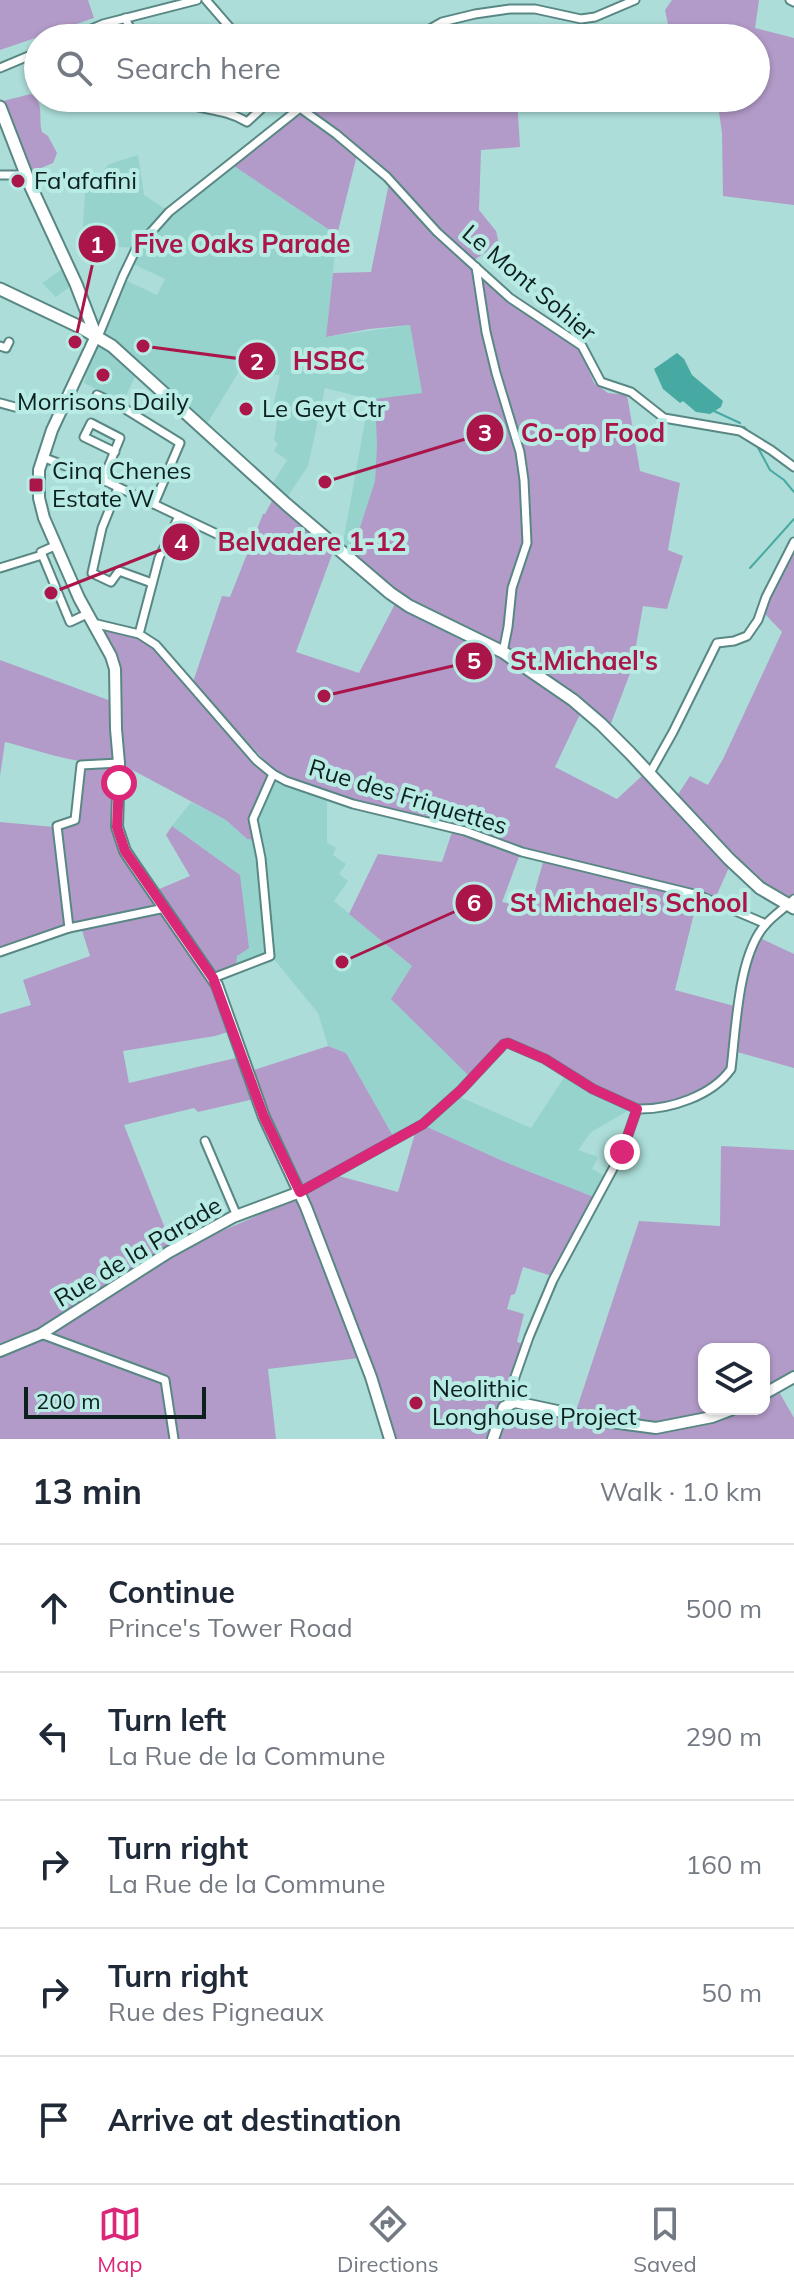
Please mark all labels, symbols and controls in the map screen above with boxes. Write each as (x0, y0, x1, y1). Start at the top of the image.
search box (24, 24, 770, 112)
icon: search (52, 46, 96, 90)
text: Search here (116, 49, 281, 87)
place label: Fa'afafini (34, 165, 137, 195)
marker: Fa'afafini (9, 172, 27, 190)
street label: Le Mont Sohier (457, 218, 603, 347)
callout: Five Oaks Parade (77, 219, 367, 269)
text: Five Oaks Parade (133, 227, 351, 260)
text: 1 (90, 229, 104, 259)
callout: HSBC (237, 336, 382, 386)
text: HSBC (293, 344, 365, 377)
text: 2 (250, 346, 264, 376)
marker: Morrisons Daily (94, 366, 112, 384)
place label: Morrisons Daily (17, 386, 189, 416)
place label: Le Geyt Ctr (262, 393, 386, 423)
marker: Le Geyt Ctr (237, 400, 255, 418)
callout: Co-op Food (465, 408, 682, 458)
text: Co-op Food (521, 416, 665, 449)
text: 3 (478, 417, 492, 447)
place label: Cinq Chenes Estate W (52, 455, 191, 513)
marker: Cinq Chenes Estate W (27, 476, 45, 494)
callout: Belvadere 1-12 (161, 517, 422, 567)
text: Belvadere 1-12 (218, 525, 406, 558)
text: 4 (174, 527, 188, 557)
callout: St.Michael's (454, 636, 674, 686)
text: St.Michael's (510, 644, 658, 677)
text: 5 (467, 645, 481, 675)
street label: Rue des Friquettes (306, 752, 511, 840)
route start (101, 765, 137, 801)
callout: St Michael's School (454, 878, 764, 928)
text: St Michael's School (510, 886, 748, 919)
text: 6 (467, 887, 481, 917)
route end (604, 1134, 640, 1170)
street label: Rue de la Parade (48, 1189, 227, 1313)
map controls (698, 1343, 770, 1415)
button: layers (698, 1343, 770, 1415)
place label: Neolithic Longhouse Project (432, 1373, 637, 1431)
scale bar (24, 1383, 206, 1419)
text: 200 m (36, 1387, 101, 1415)
marker: Neolithic Longhouse Project (407, 1394, 425, 1412)
text: 13 min (32, 1470, 142, 1513)
text: Walk · 1.0 km (600, 1475, 762, 1508)
text: Continue (108, 1573, 235, 1611)
icon: ahead (32, 1586, 76, 1630)
text: 500 m (686, 1592, 762, 1625)
text: Prince's Tower Road (108, 1611, 353, 1644)
text: Turn left (108, 1701, 226, 1739)
icon: left (32, 1714, 76, 1758)
text: 290 m (686, 1720, 762, 1753)
text: La Rue de la Commune (108, 1739, 385, 1772)
text: Turn right (108, 1829, 248, 1867)
icon: right (32, 1842, 76, 1886)
text: 160 m (686, 1848, 762, 1881)
text: La Rue de la Commune (108, 1867, 385, 1900)
text: Turn right (108, 1957, 248, 1995)
icon: right (32, 1970, 76, 2014)
text: 50 m (701, 1976, 762, 2009)
text: Rue des Pigneaux (108, 1995, 324, 2028)
icon: arrive (32, 2098, 76, 2142)
text: Arrive at destination (108, 2101, 402, 2139)
tab: Map (97, 2202, 143, 2278)
tab: Directions (337, 2202, 439, 2278)
tab: Saved (633, 2202, 697, 2278)

